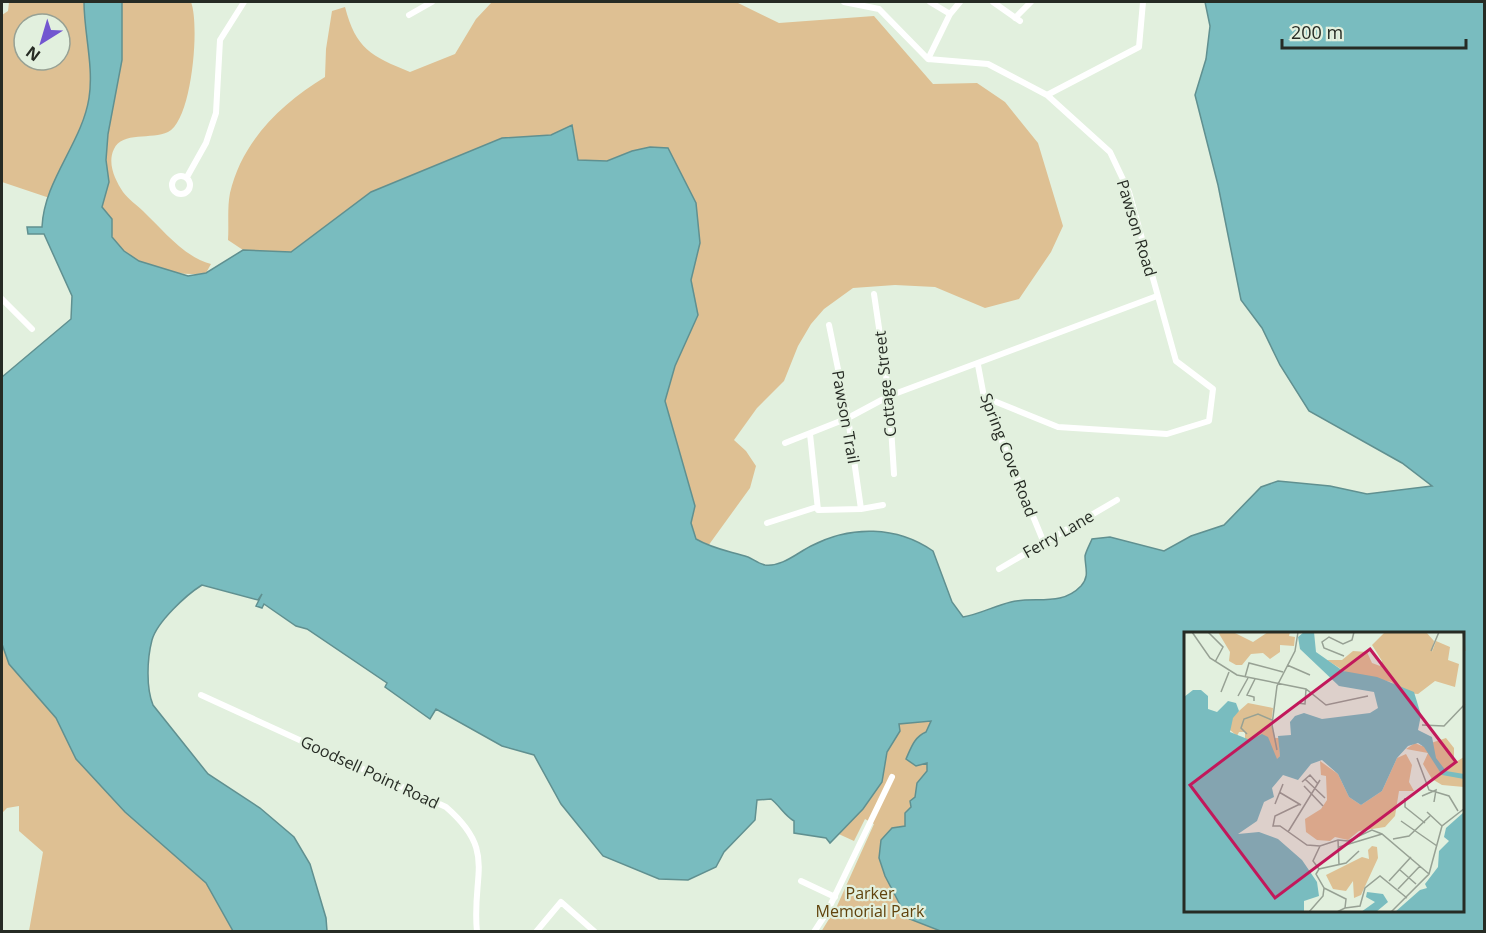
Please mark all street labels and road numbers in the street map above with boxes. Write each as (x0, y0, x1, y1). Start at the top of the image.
street label: Pawson Road (1112, 177, 1162, 279)
street label: Cottage Street (868, 330, 902, 438)
street label: Pawson Trail (827, 369, 865, 465)
street label: Spring Cove Road (975, 390, 1043, 520)
street label: Ferry Lane (1018, 505, 1098, 563)
street label: Goodsell Point Road (297, 730, 443, 814)

